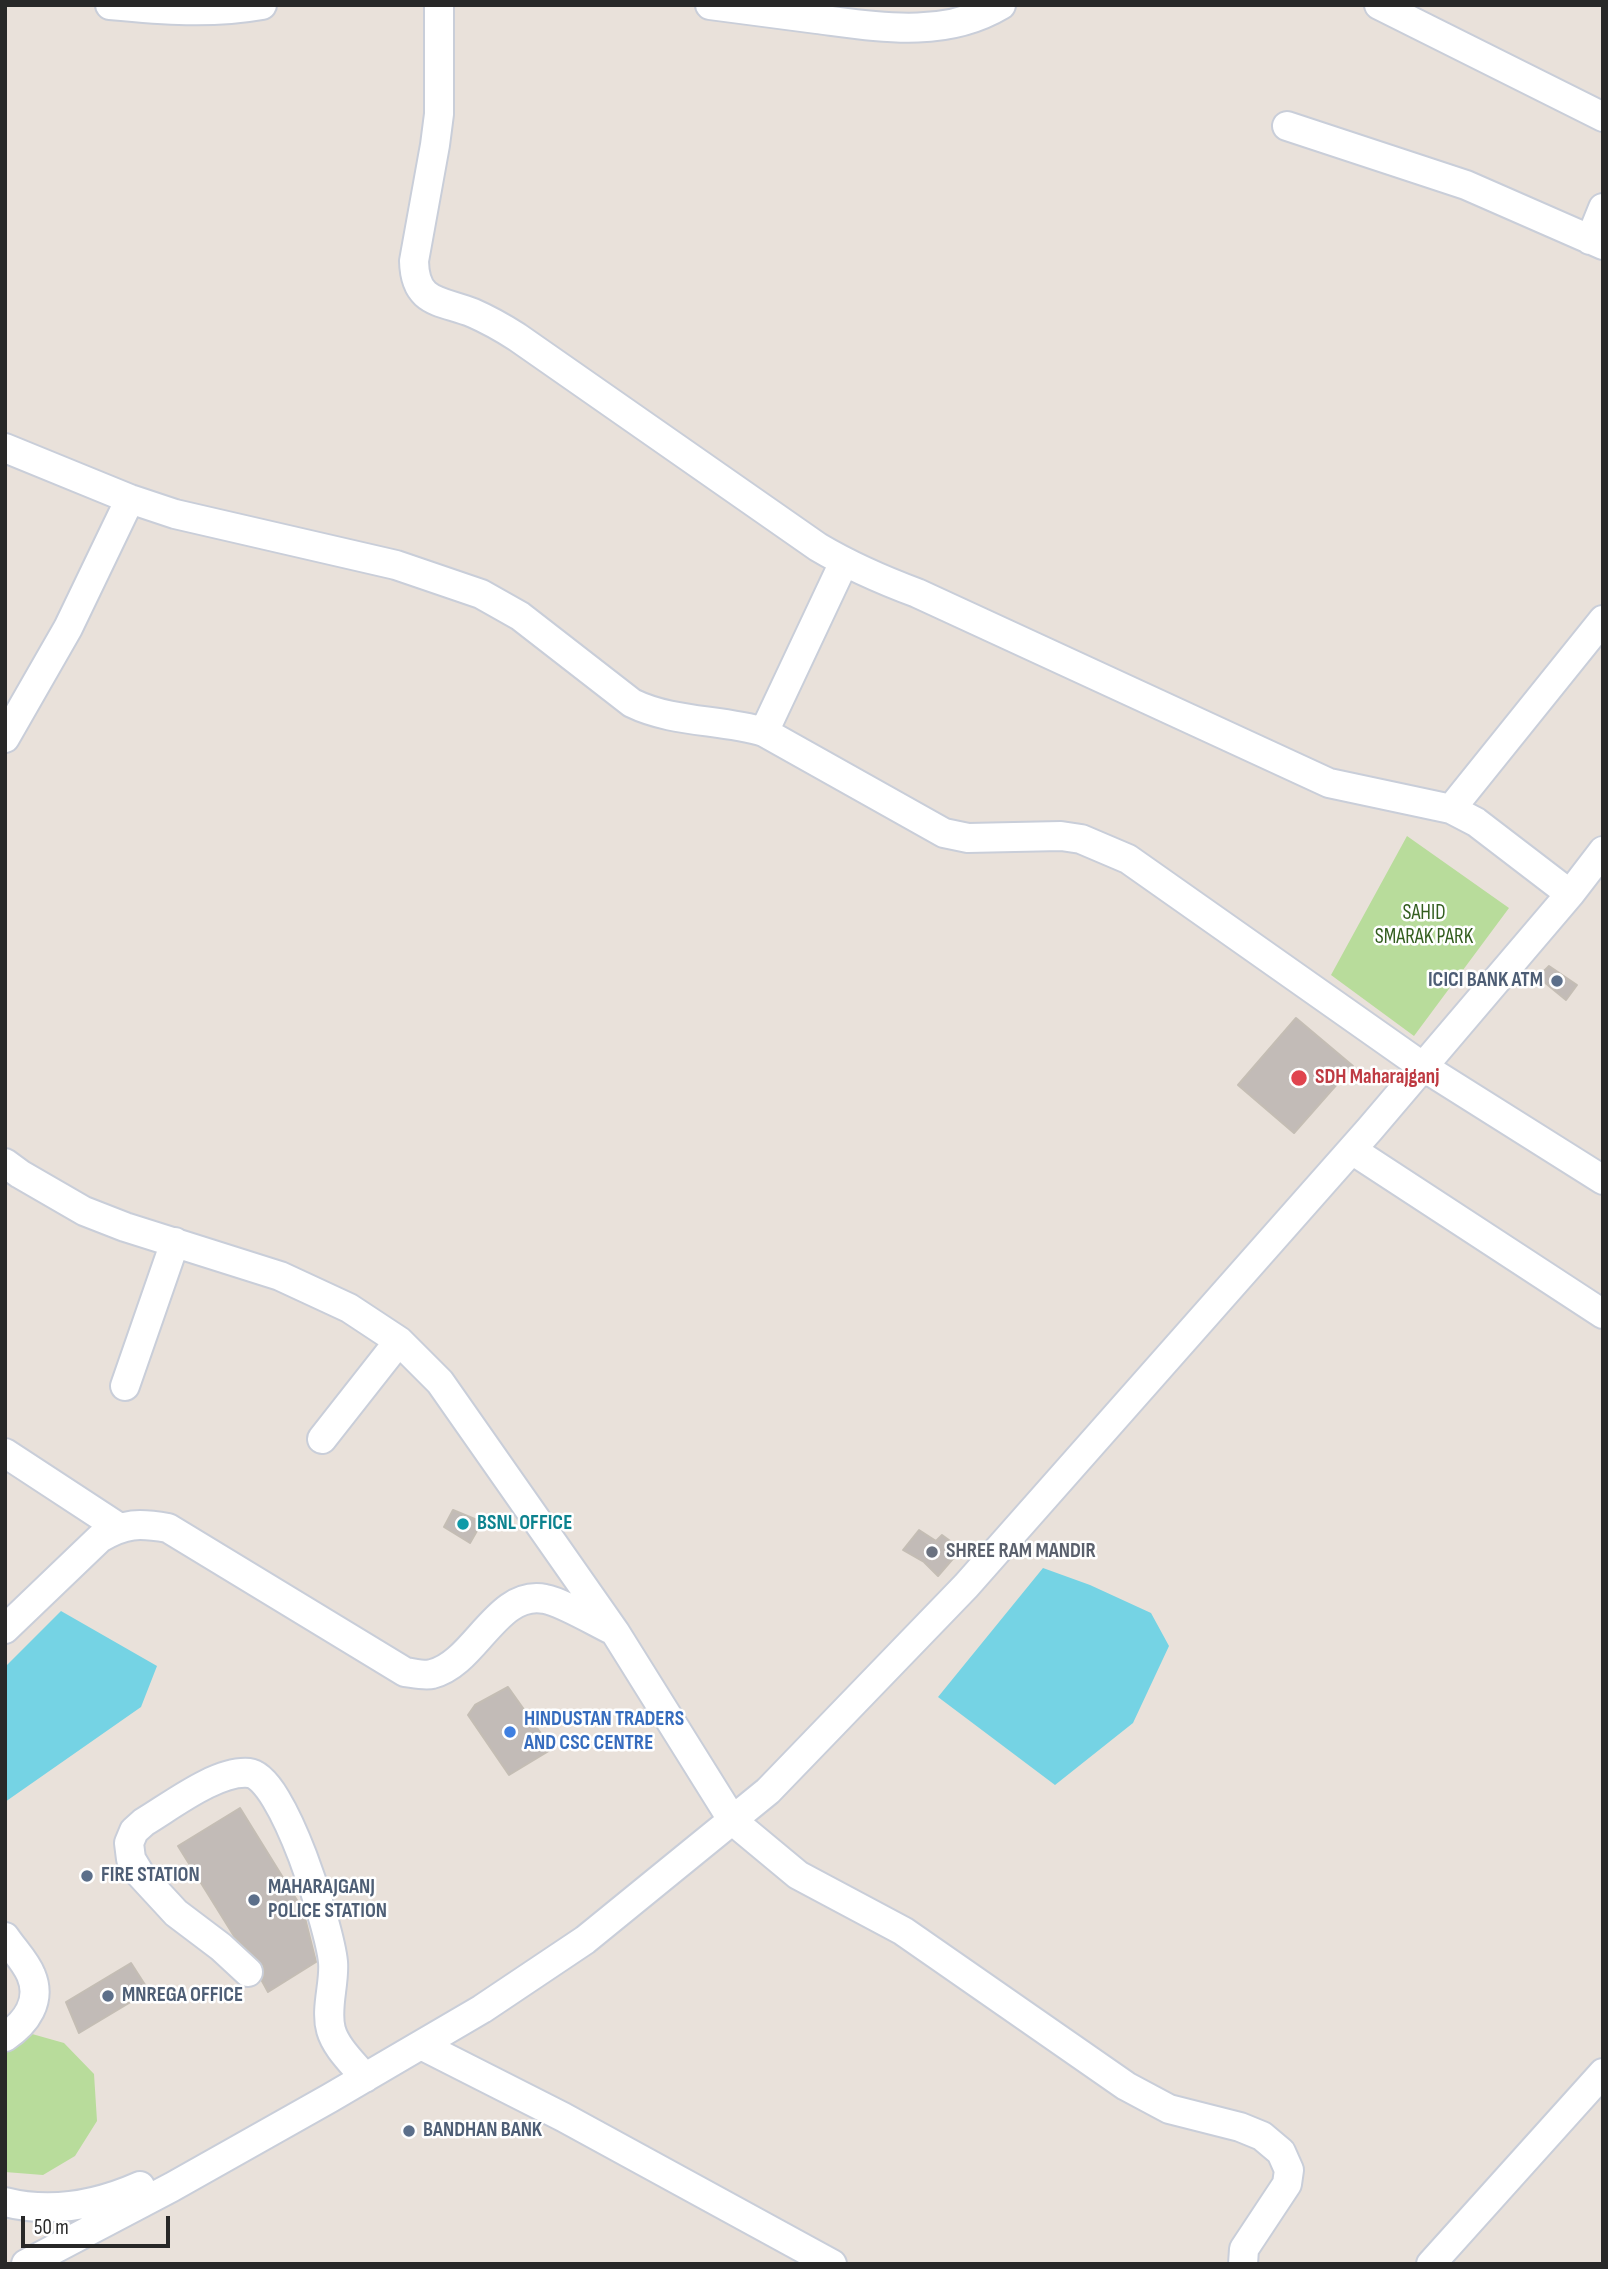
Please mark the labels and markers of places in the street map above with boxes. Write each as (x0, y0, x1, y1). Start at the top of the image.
place label: ICICI BANK ATM (1428, 968, 1543, 994)
marker: ICICI BANK ATM (1549, 973, 1565, 989)
place label: SDH Maharajganj (1315, 1065, 1439, 1091)
marker: SDH Maharajganj (1289, 1068, 1309, 1088)
place label: BSNL OFFICE (477, 1511, 572, 1537)
marker: BSNL OFFICE (455, 1516, 471, 1532)
place label: SHREE RAM MANDIR (946, 1539, 1096, 1565)
marker: SHREE RAM MANDIR (924, 1544, 940, 1560)
place label: HINDUSTAN TRADERS AND CSC CENTRE (524, 1707, 684, 1757)
marker: HINDUSTAN TRADERS AND CSC CENTRE (502, 1724, 518, 1740)
place label: FIRE STATION (101, 1863, 200, 1889)
marker: FIRE STATION (79, 1868, 95, 1884)
place label: MAHARAJGANJ POLICE STATION (268, 1875, 387, 1925)
marker: MAHARAJGANJ POLICE STATION (246, 1892, 262, 1908)
place label: MNREGA OFFICE (122, 1983, 243, 2009)
marker: MNREGA OFFICE (100, 1988, 116, 2004)
place label: BANDHAN BANK (423, 2118, 542, 2144)
marker: BANDHAN BANK (401, 2123, 417, 2139)

